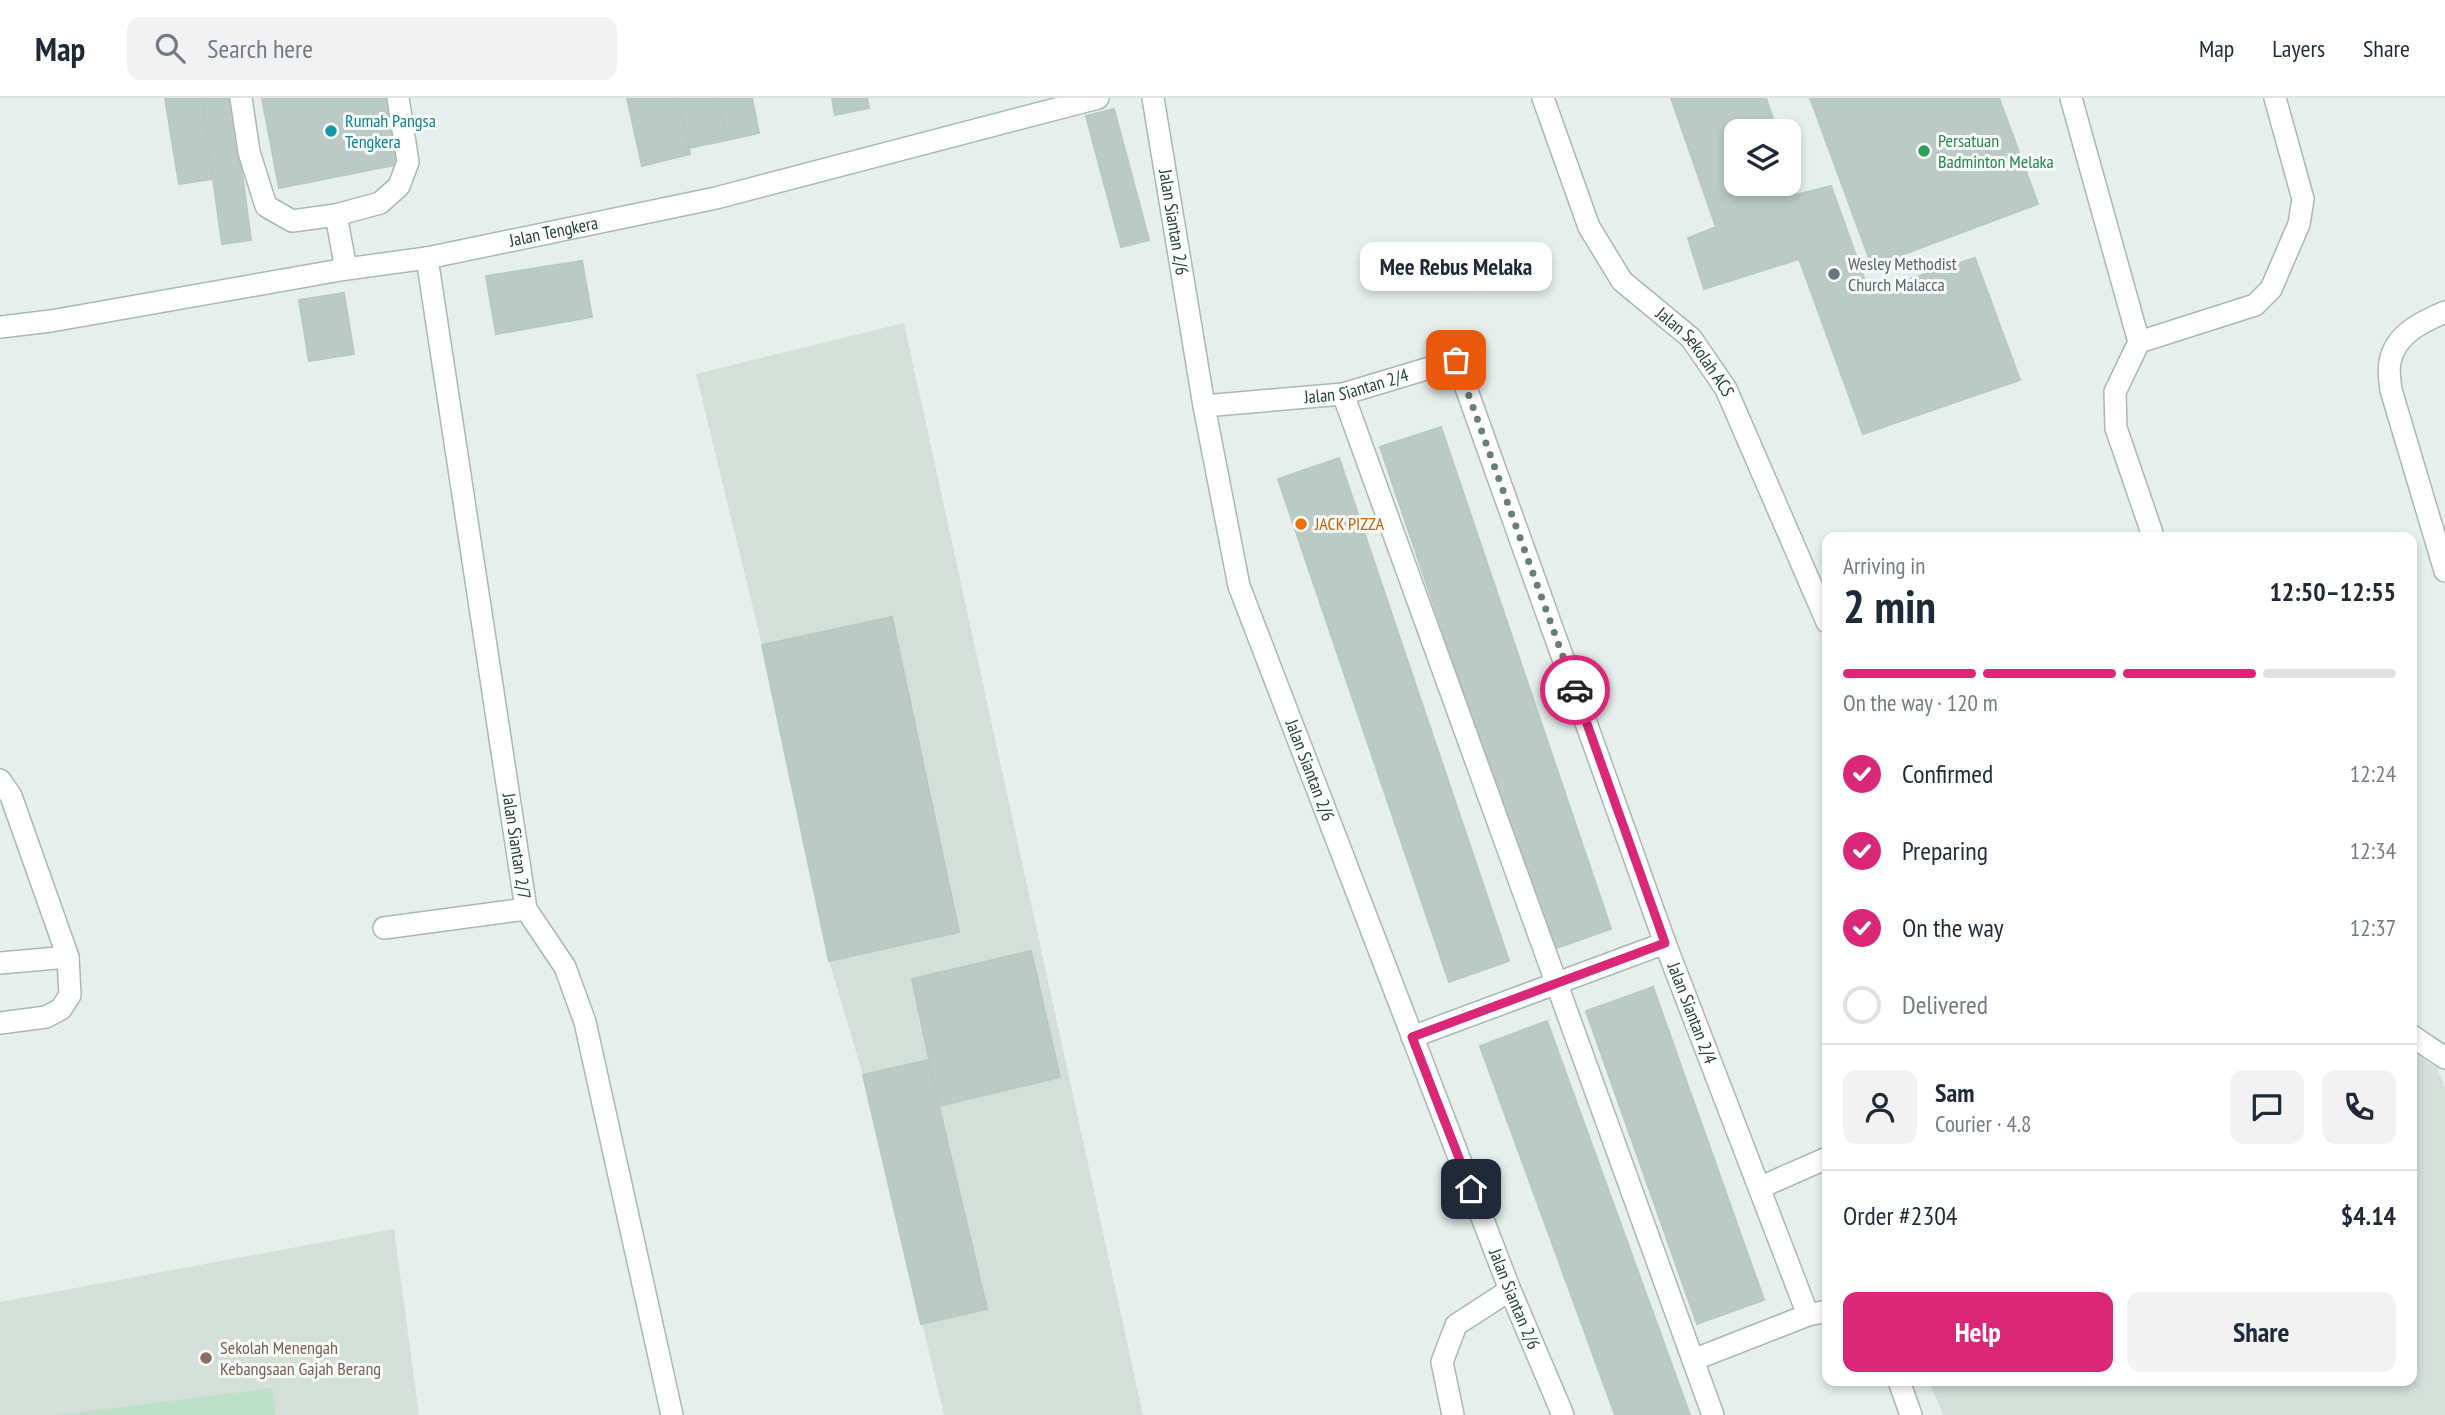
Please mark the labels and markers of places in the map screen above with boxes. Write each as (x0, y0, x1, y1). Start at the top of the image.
place label: Rumah Pangsa Tengkera (345, 109, 436, 153)
marker: Rumah Pangsa Tengkera (323, 123, 339, 139)
place label: Persatuan Badminton Melaka (1938, 129, 2054, 173)
marker: Persatuan Badminton Melaka (1916, 143, 1932, 159)
callout: Mee Rebus Melaka (1360, 241, 1552, 290)
place label: Wesley Methodist Church Malacca (1848, 252, 1957, 296)
marker: Wesley Methodist Church Malacca (1826, 266, 1842, 282)
pin (1426, 330, 1486, 390)
place label: JACK PIZZA (1314, 512, 1385, 535)
marker: JACK PIZZA (1293, 516, 1309, 532)
pin (1441, 1159, 1501, 1219)
place label: Sekolah Menengah Kebangsaan Gajah Berang (220, 1336, 381, 1380)
marker: Sekolah Menengah Kebangsaan Gajah Berang (198, 1350, 214, 1366)

